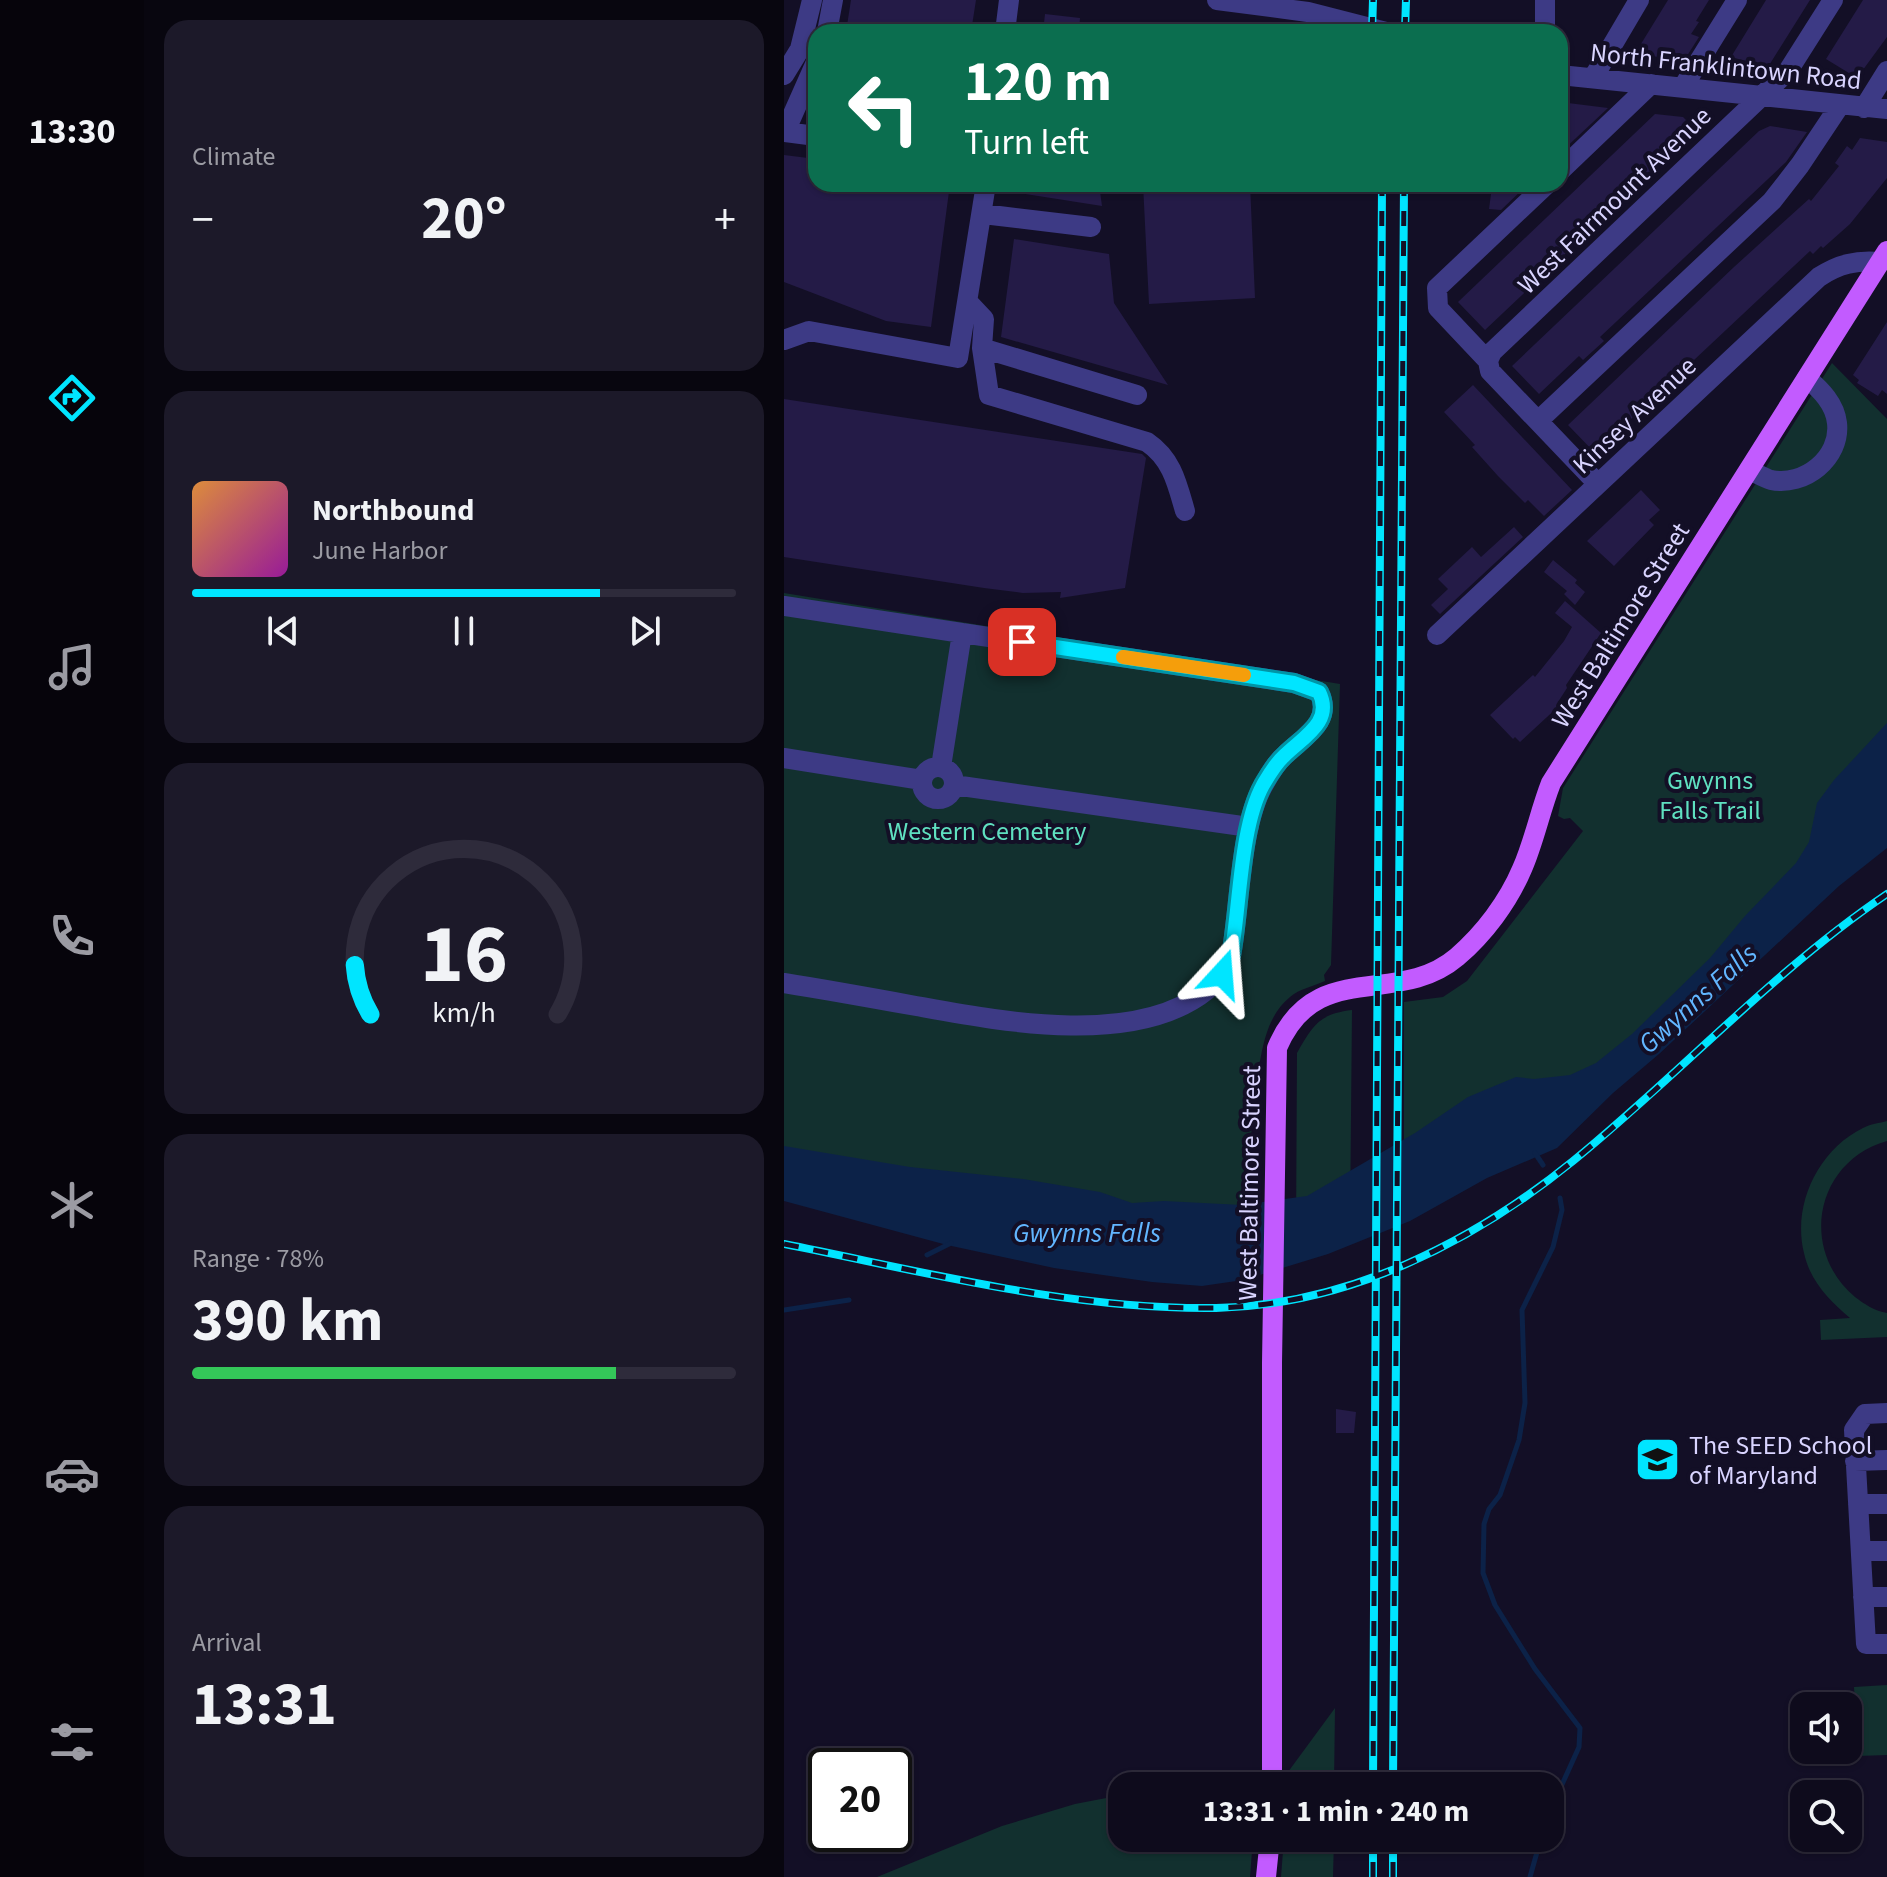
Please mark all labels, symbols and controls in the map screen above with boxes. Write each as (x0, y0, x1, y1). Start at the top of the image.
street label: North Franklintown Road (1588, 34, 1863, 99)
text: 120 m (964, 43, 1112, 122)
icon: left (832, 56, 936, 160)
street label: West Fairmount Avenue (1509, 98, 1719, 303)
text: 13:30 (29, 106, 115, 157)
text: Turn left (964, 117, 1089, 168)
text: Climate (192, 138, 276, 175)
text: 20° (421, 177, 507, 262)
text: − (192, 189, 214, 252)
text: + (714, 189, 736, 252)
street label: Kinsey Avenue (1564, 348, 1704, 482)
icon: directions (44, 370, 100, 426)
text: Northbound (312, 489, 474, 532)
street label: West Baltimore Street (1542, 515, 1699, 735)
text: June Harbor (312, 532, 448, 569)
pin (988, 608, 1056, 676)
icon: previous (261, 609, 305, 653)
icon: pause (442, 609, 486, 653)
icon: next (623, 609, 667, 653)
icon: arrive (1000, 620, 1044, 664)
icon: music (44, 639, 100, 695)
park label: Gwynns Falls Trail (1659, 762, 1761, 829)
park label: Western Cemetery (888, 813, 1086, 850)
text: 16 (420, 895, 508, 1013)
icon: phone (44, 908, 100, 964)
position arrow (1180, 932, 1264, 1016)
water label: Gwynns Falls (1629, 934, 1766, 1063)
text: km/h (432, 993, 496, 1033)
street label: West Baltimore Street (1229, 1065, 1270, 1301)
icon: climate (44, 1177, 100, 1233)
water label: Gwynns Falls (1013, 1213, 1161, 1253)
text: Range · 78% (192, 1240, 324, 1277)
text: 390 km (192, 1279, 383, 1364)
place label: The SEED School of Maryland (1689, 1427, 1872, 1494)
school or university icon: The SEED School of Maryland (1634, 1436, 1682, 1484)
icon: car (44, 1446, 100, 1502)
text: Arrival (192, 1624, 262, 1661)
text: 13:31 (192, 1663, 337, 1748)
map controls (1790, 1692, 1862, 1852)
button: sound (1790, 1692, 1862, 1764)
icon: filters (44, 1714, 100, 1770)
speed limit sign: 20 (808, 1748, 912, 1852)
button: search (1790, 1780, 1862, 1852)
text: 13:31 · 1 min · 240 m (1203, 1790, 1469, 1833)

